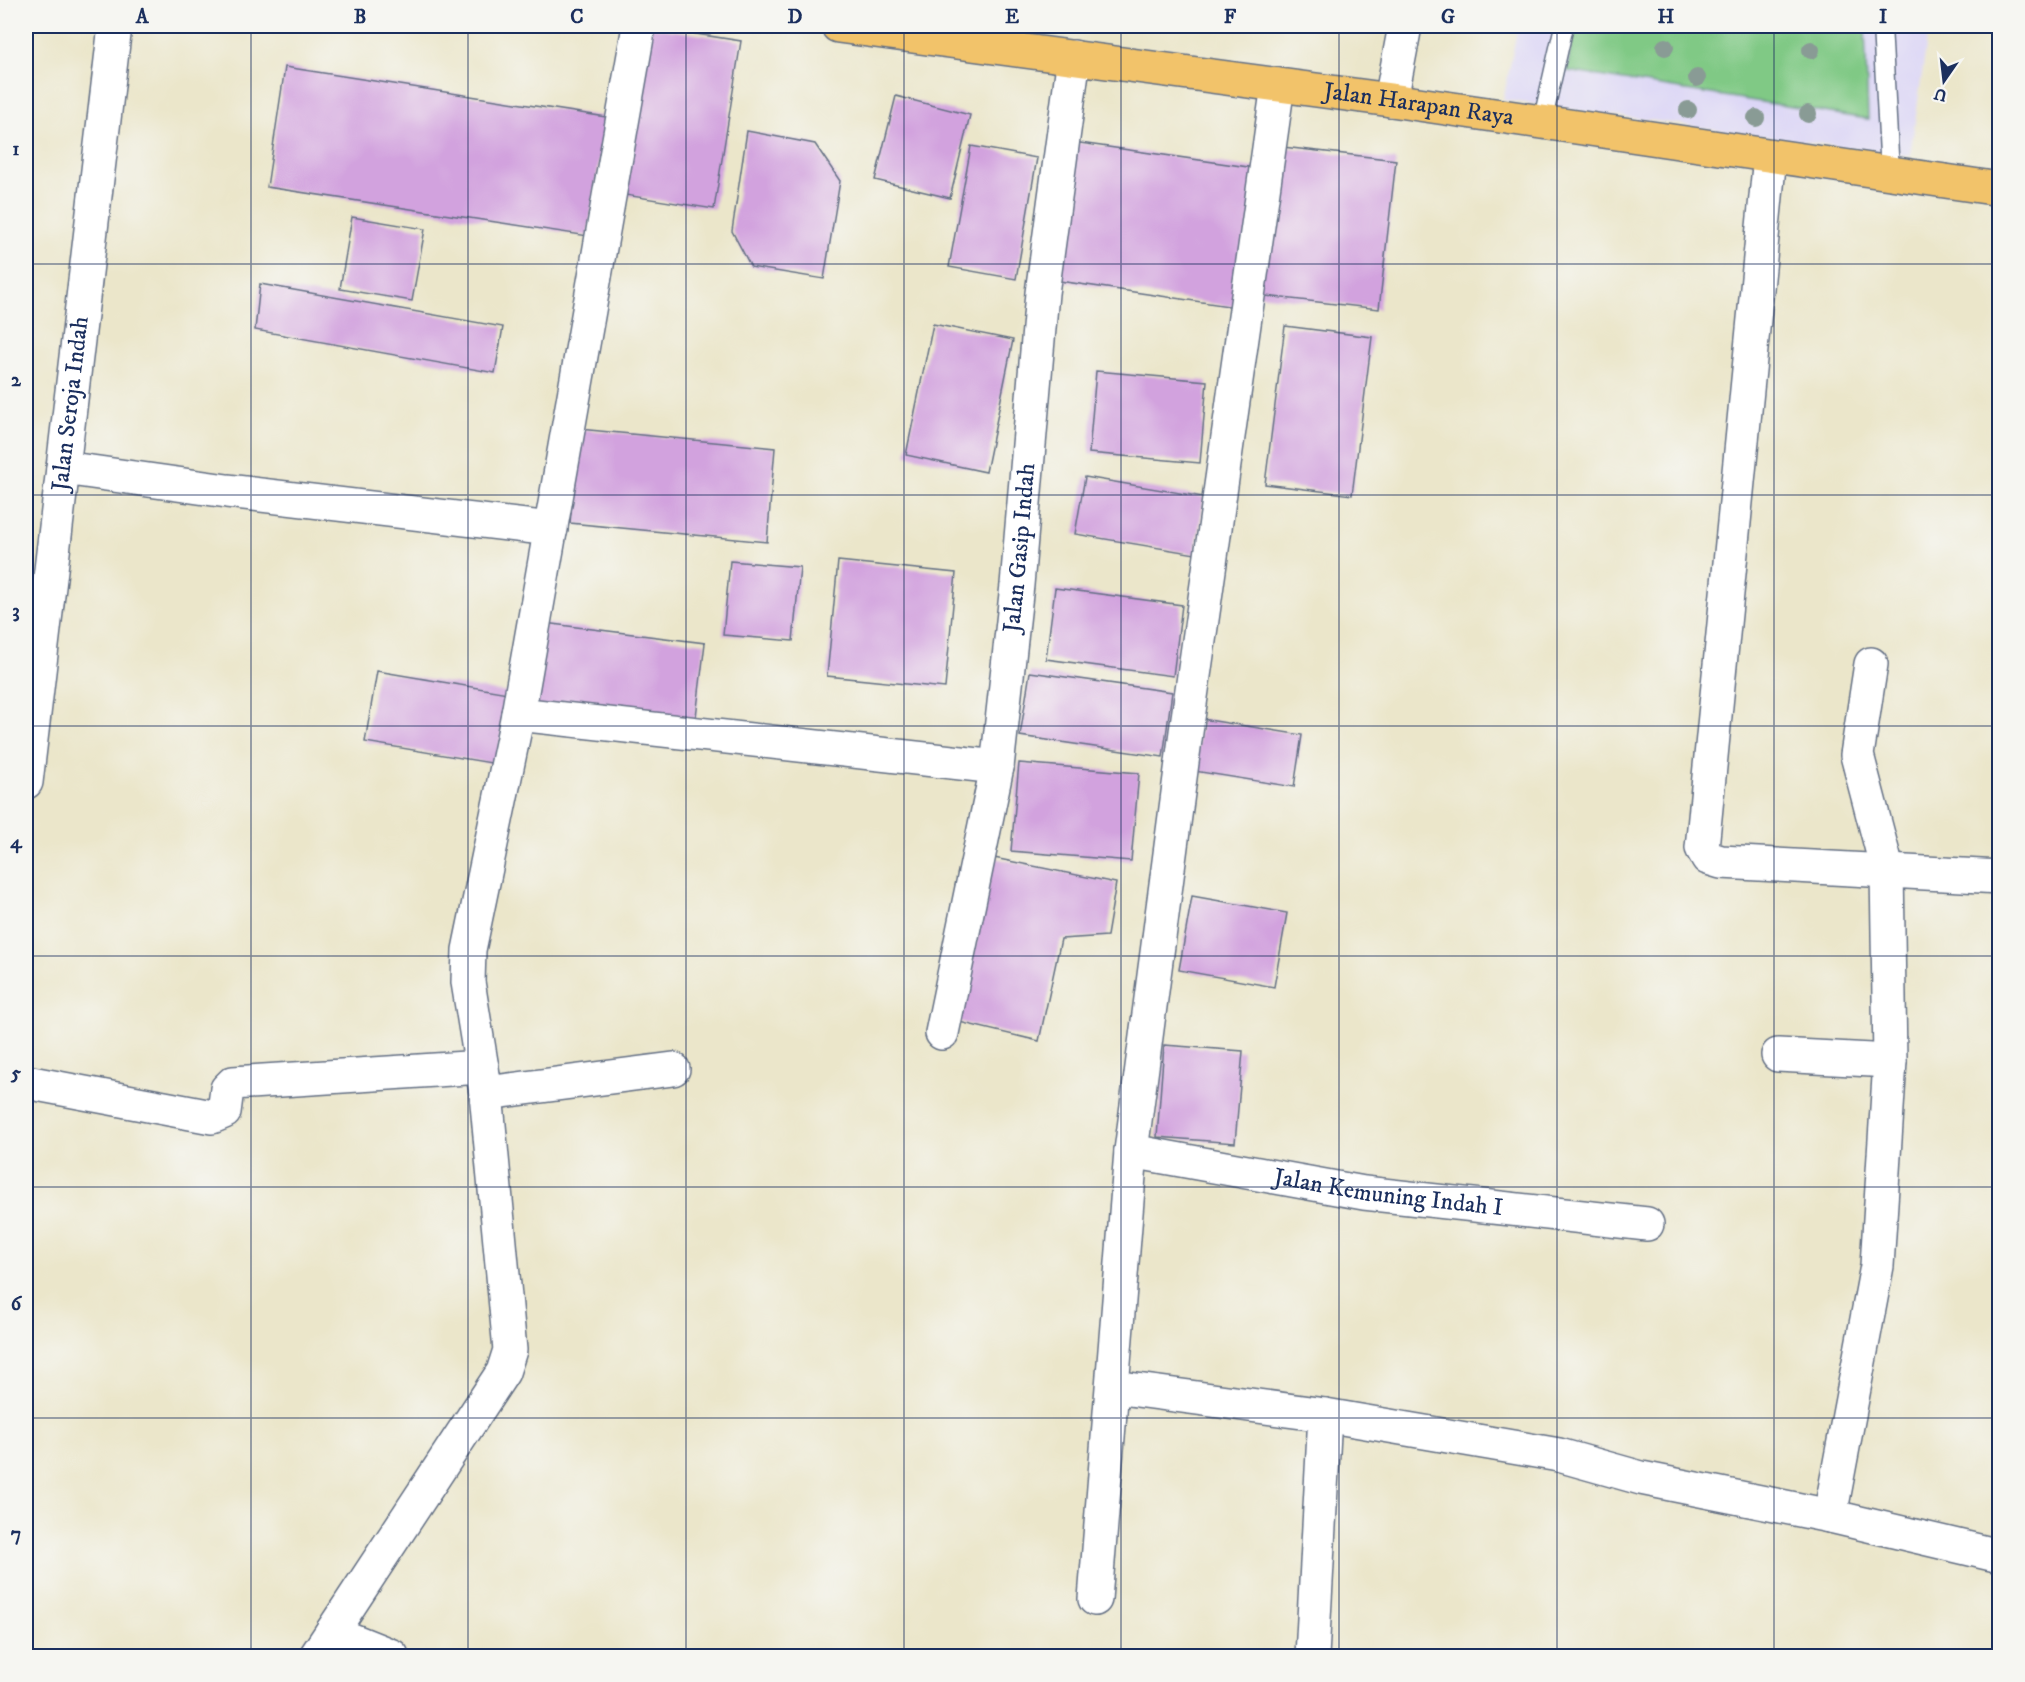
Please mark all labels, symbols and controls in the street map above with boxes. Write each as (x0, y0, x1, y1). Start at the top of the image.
text: A (135, 5, 150, 30)
text: B (354, 5, 366, 30)
text: C (570, 5, 584, 30)
text: D (788, 5, 803, 30)
text: E (1005, 5, 1019, 30)
text: F (1224, 5, 1237, 30)
text: G (1441, 5, 1455, 30)
text: H (1658, 5, 1675, 30)
text: I (1879, 5, 1887, 30)
north arrow (1914, 51, 1974, 111)
street label: Jalan Harapan Raya (1320, 76, 1516, 133)
text: U (1932, 83, 1949, 106)
text: 1 (12, 137, 20, 162)
street label: Jalan Seroja Indah (45, 314, 96, 495)
text: 2 (11, 368, 22, 393)
street label: Jalan Gasip Indah (997, 462, 1042, 636)
text: 3 (12, 599, 20, 624)
text: 4 (10, 830, 23, 855)
text: 5 (10, 1061, 21, 1086)
street label: Jalan Kemuning Indah I (1270, 1162, 1505, 1223)
text: 6 (11, 1292, 23, 1317)
text: 7 (11, 1522, 21, 1547)

